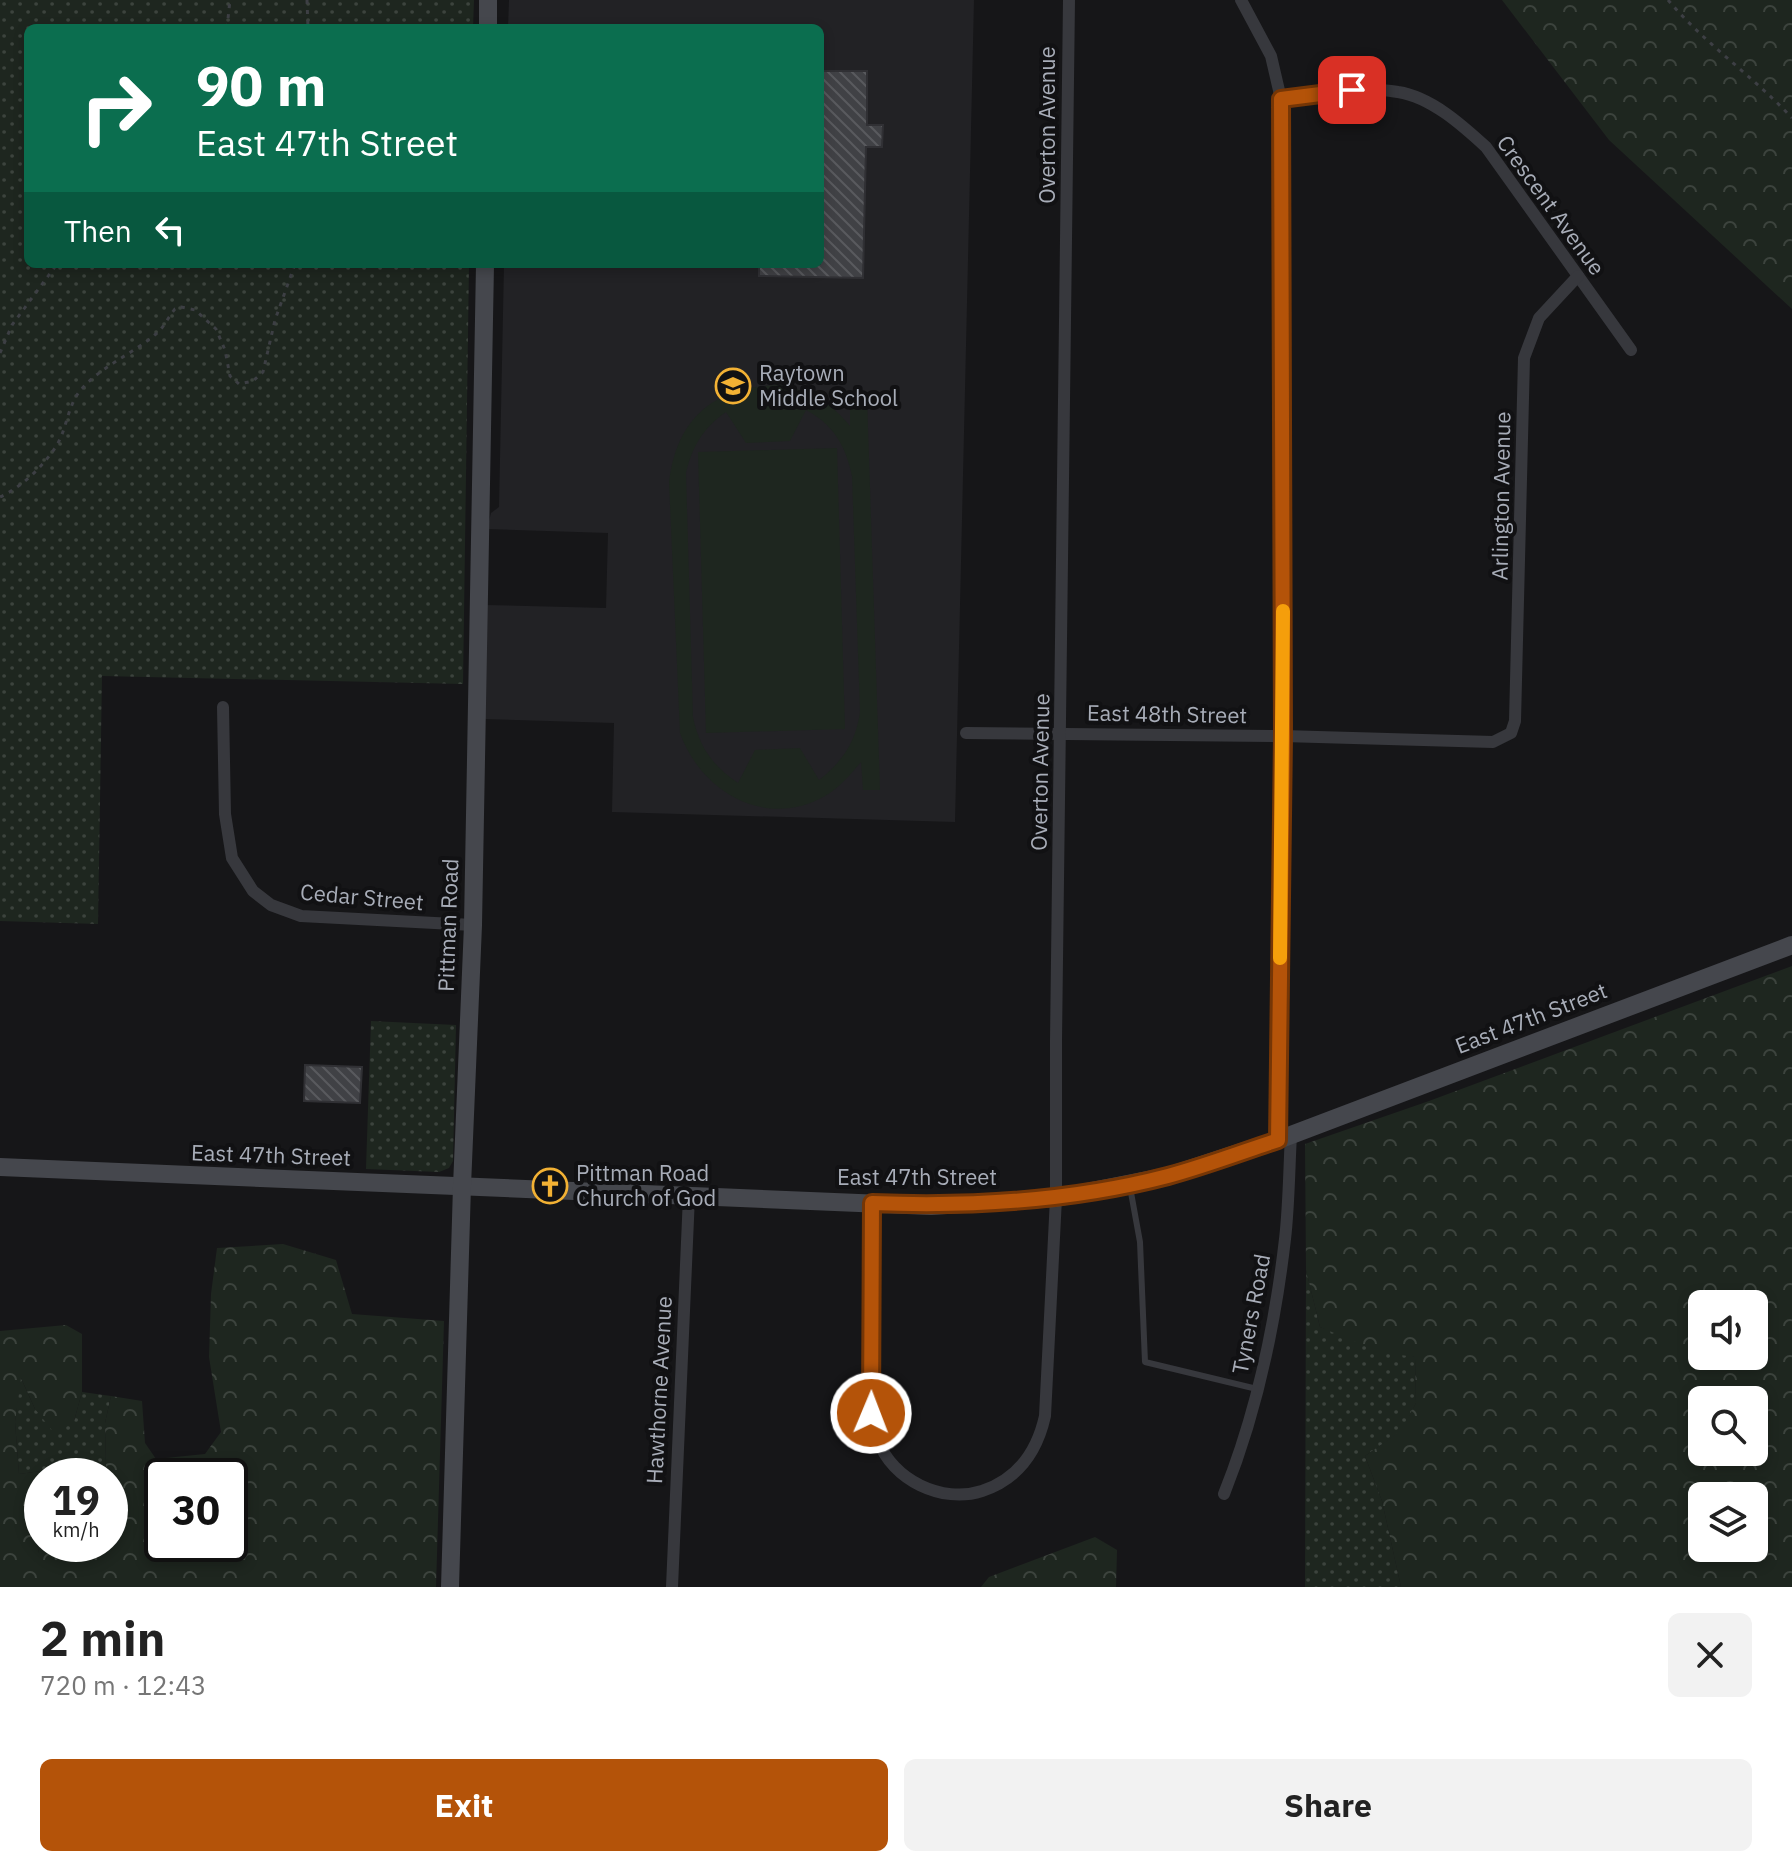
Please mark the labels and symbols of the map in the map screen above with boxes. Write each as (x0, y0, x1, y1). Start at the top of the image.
street label: Overton Avenue (1032, 46, 1061, 204)
pin (1318, 56, 1386, 124)
street label: Crescent Avenue (1491, 129, 1612, 281)
place label: Raytown Middle School (759, 358, 898, 412)
school or university icon: Raytown Middle School (714, 367, 752, 405)
street label: Arlington Avenue (1485, 411, 1516, 581)
street label: Overton Avenue (1024, 693, 1055, 851)
street label: East 48th Street (1087, 698, 1247, 729)
street label: Pittman Road (431, 858, 464, 992)
street label: Cedar Street (299, 877, 425, 916)
street label: East 47th Street (1451, 975, 1611, 1060)
street label: East 47th Street (190, 1137, 352, 1172)
place label: Pittman Road Church of God (576, 1158, 716, 1212)
street label: East 47th Street (837, 1162, 997, 1191)
church icon: Pittman Road Church of God (531, 1167, 569, 1205)
street label: Tyners Road (1225, 1251, 1276, 1376)
street label: Hawthorne Avenue (639, 1295, 678, 1485)
position arrow (829, 1371, 913, 1455)
speed limit sign: 30 (144, 1458, 248, 1562)

